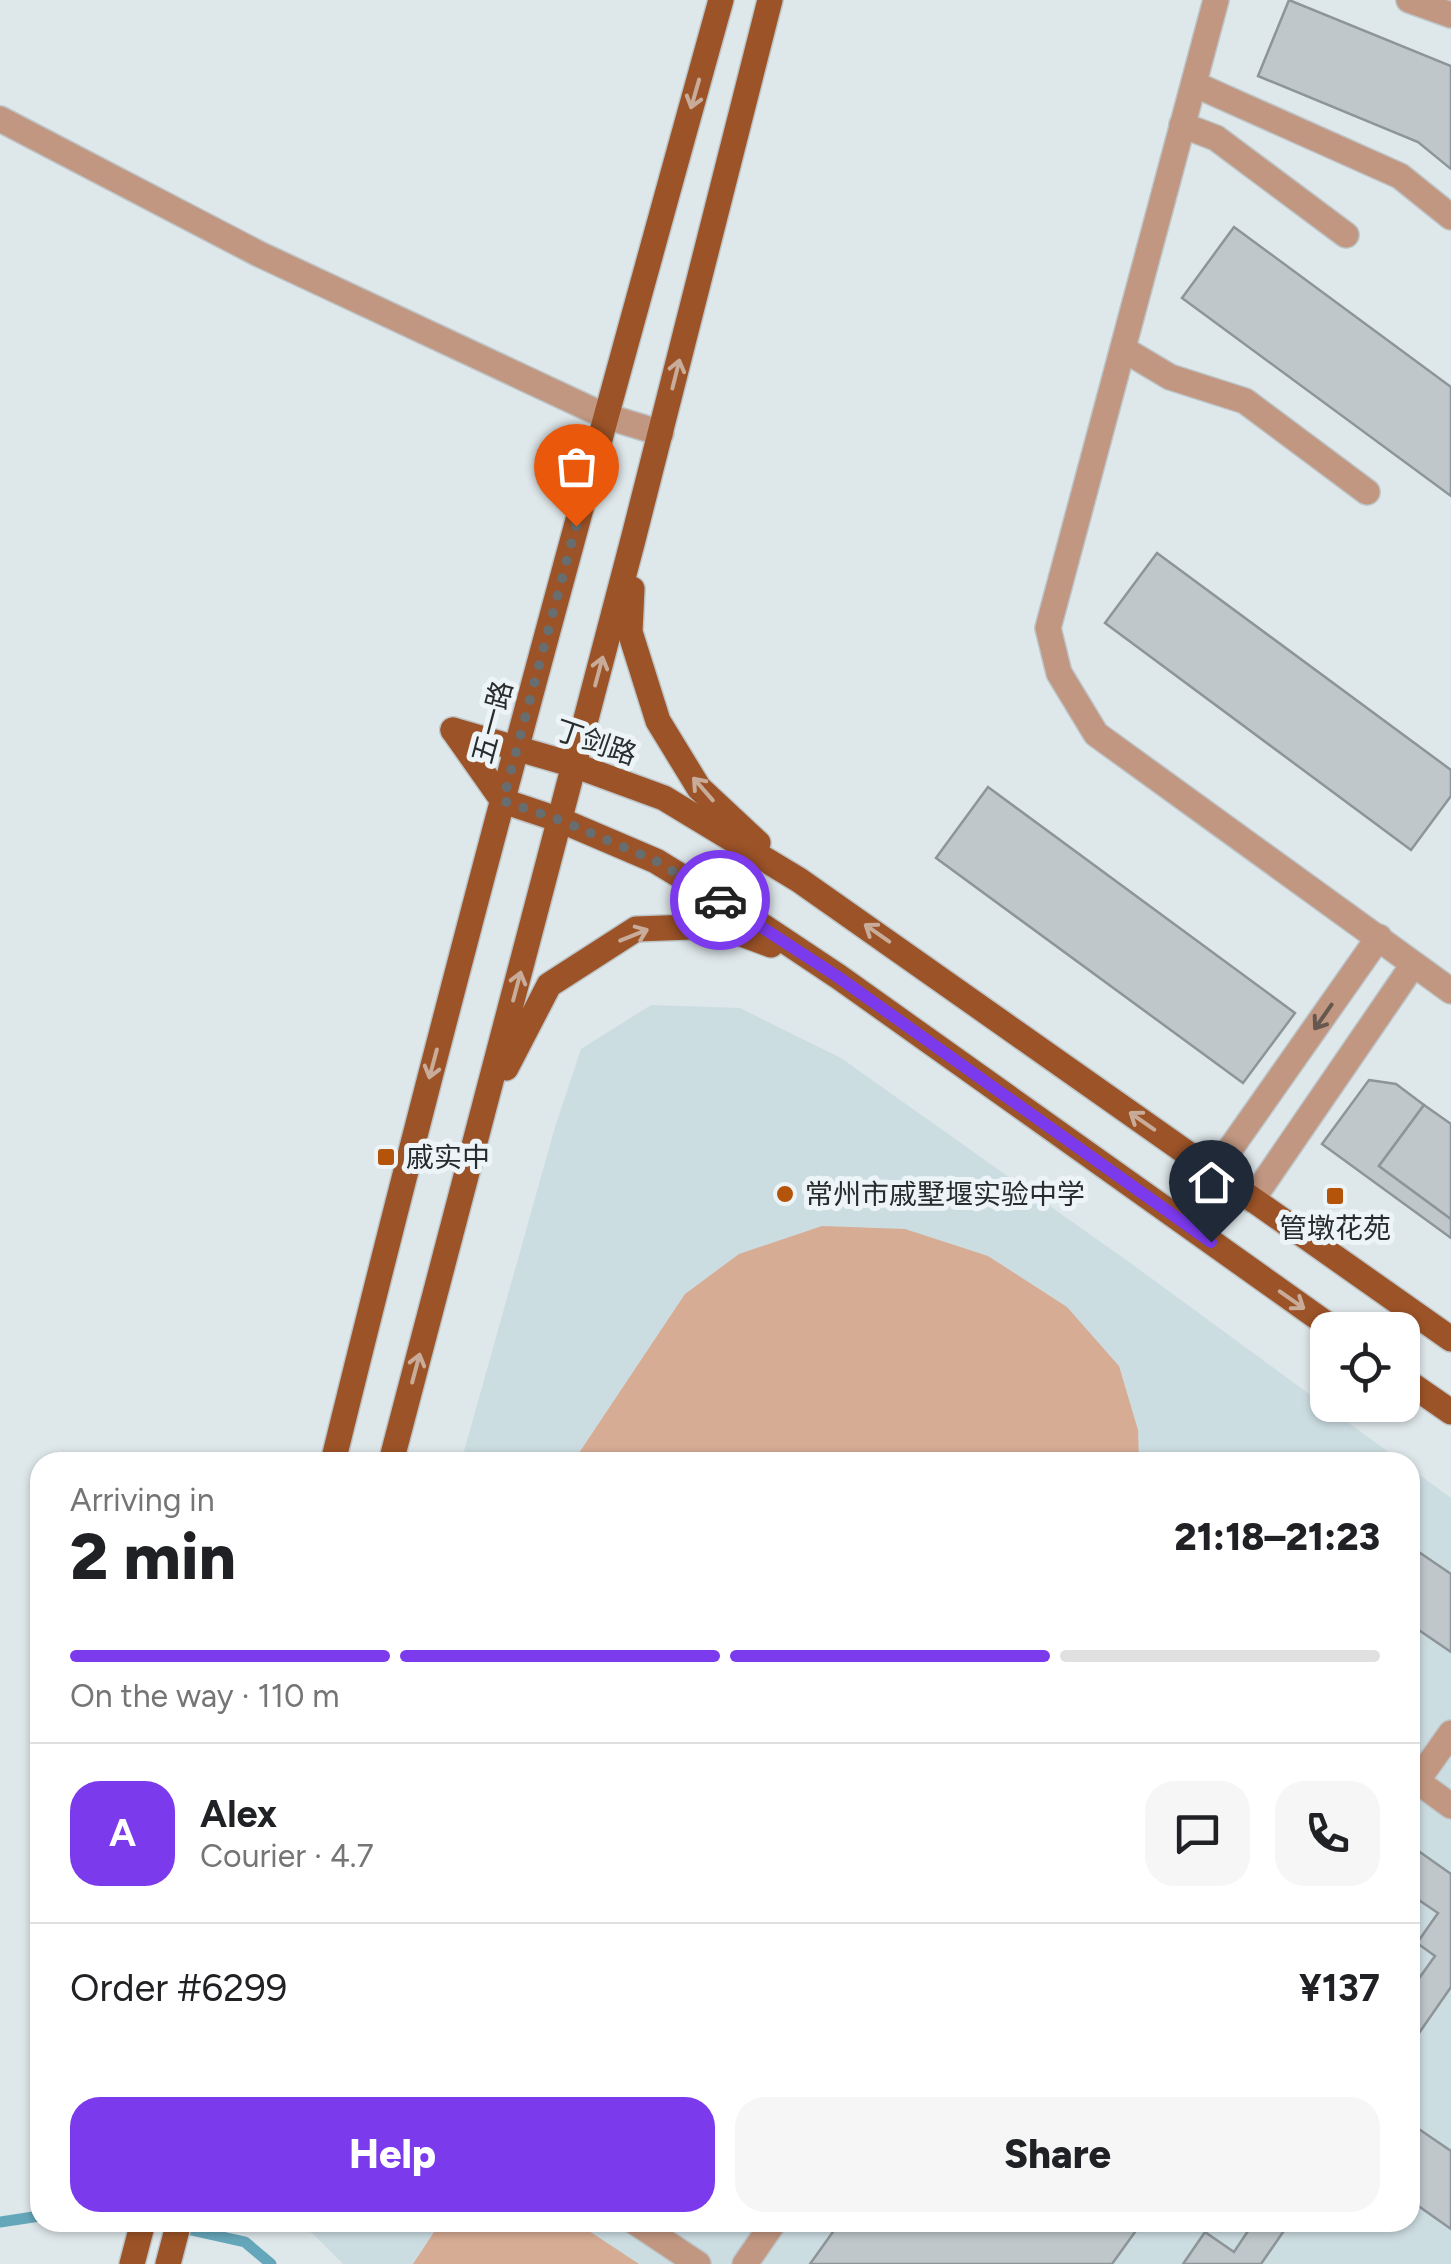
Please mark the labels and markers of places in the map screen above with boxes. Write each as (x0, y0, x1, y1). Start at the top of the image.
pin (534, 424, 619, 527)
place label: 戚实中 (406, 1140, 490, 1174)
pin (1169, 1140, 1254, 1243)
marker: 戚实中 (375, 1146, 397, 1168)
place label: 常州市戚墅堰实验中学 (805, 1177, 1085, 1211)
marker: 常州市戚墅堰实验中学 (774, 1183, 796, 1205)
marker: 管墩花苑 (1324, 1185, 1346, 1207)
place label: 管墩花苑 (1279, 1211, 1391, 1245)

